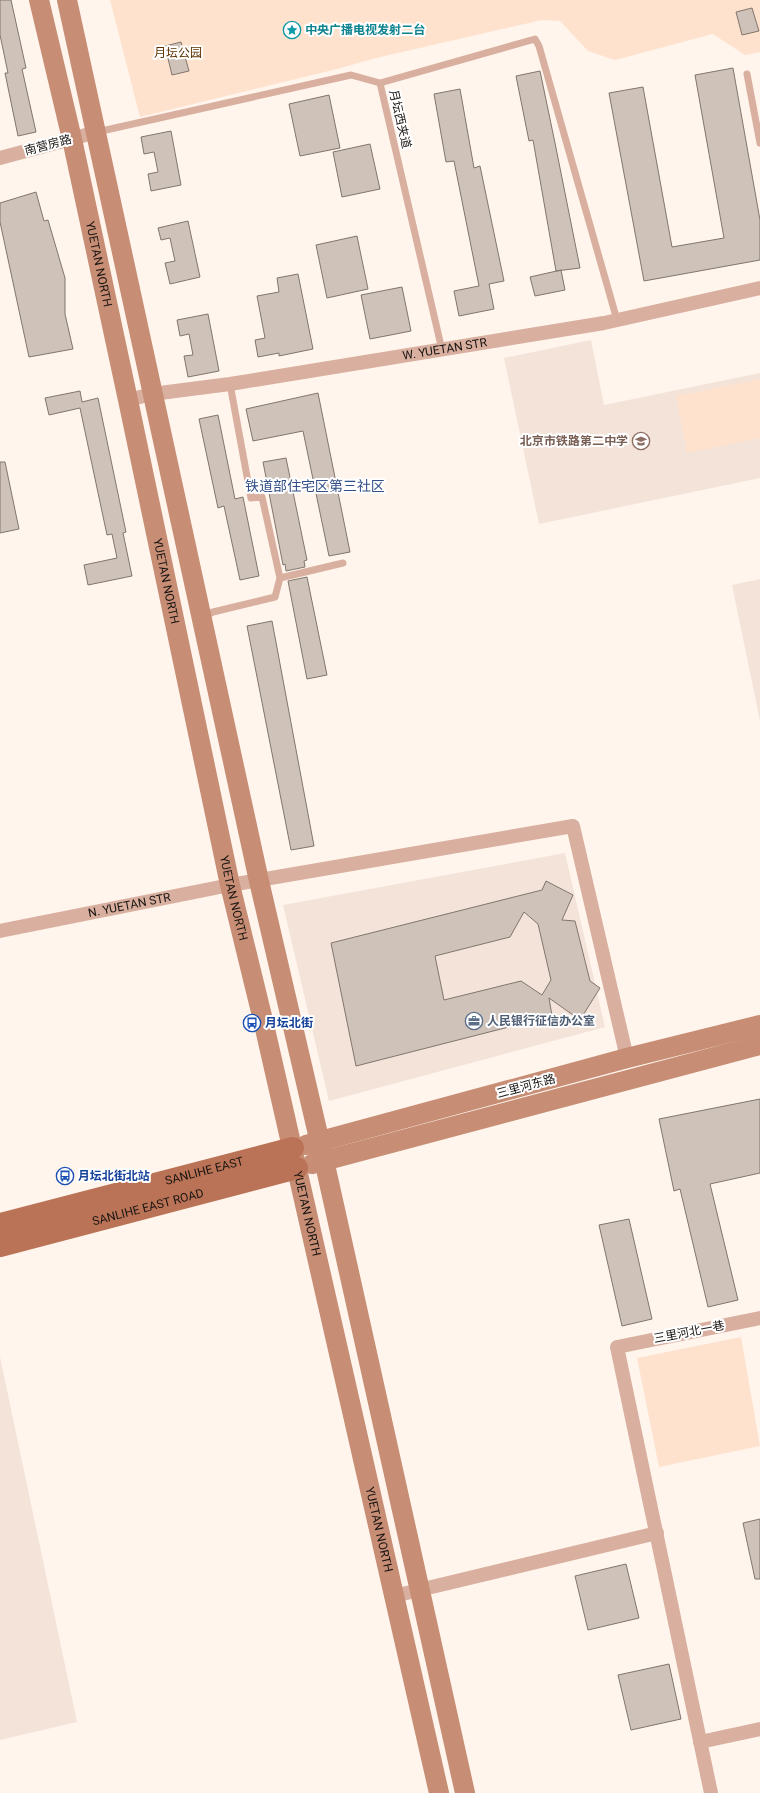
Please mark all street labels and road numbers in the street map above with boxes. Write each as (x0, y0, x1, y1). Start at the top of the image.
street label: 月坛西夹道 (386, 88, 414, 150)
street label: 南营房路 (23, 132, 73, 158)
street label: YUETAN NORTH (83, 220, 115, 308)
street label: W. YUETAN STR (402, 335, 489, 363)
street label: YUETAN NORTH (150, 537, 182, 625)
street label: YUETAN NORTH (217, 854, 250, 942)
street label: N. YUETAN STR (87, 890, 173, 920)
street label: 三里河东路 (495, 1071, 557, 1101)
street label: SANLIHE EAST (163, 1154, 245, 1188)
street label: YUETAN NORTH (291, 1170, 324, 1258)
street label: SANLIHE EAST ROAD (91, 1186, 205, 1228)
street label: 三里河北一巷 (652, 1318, 726, 1346)
street label: YUETAN NORTH (363, 1486, 395, 1574)

